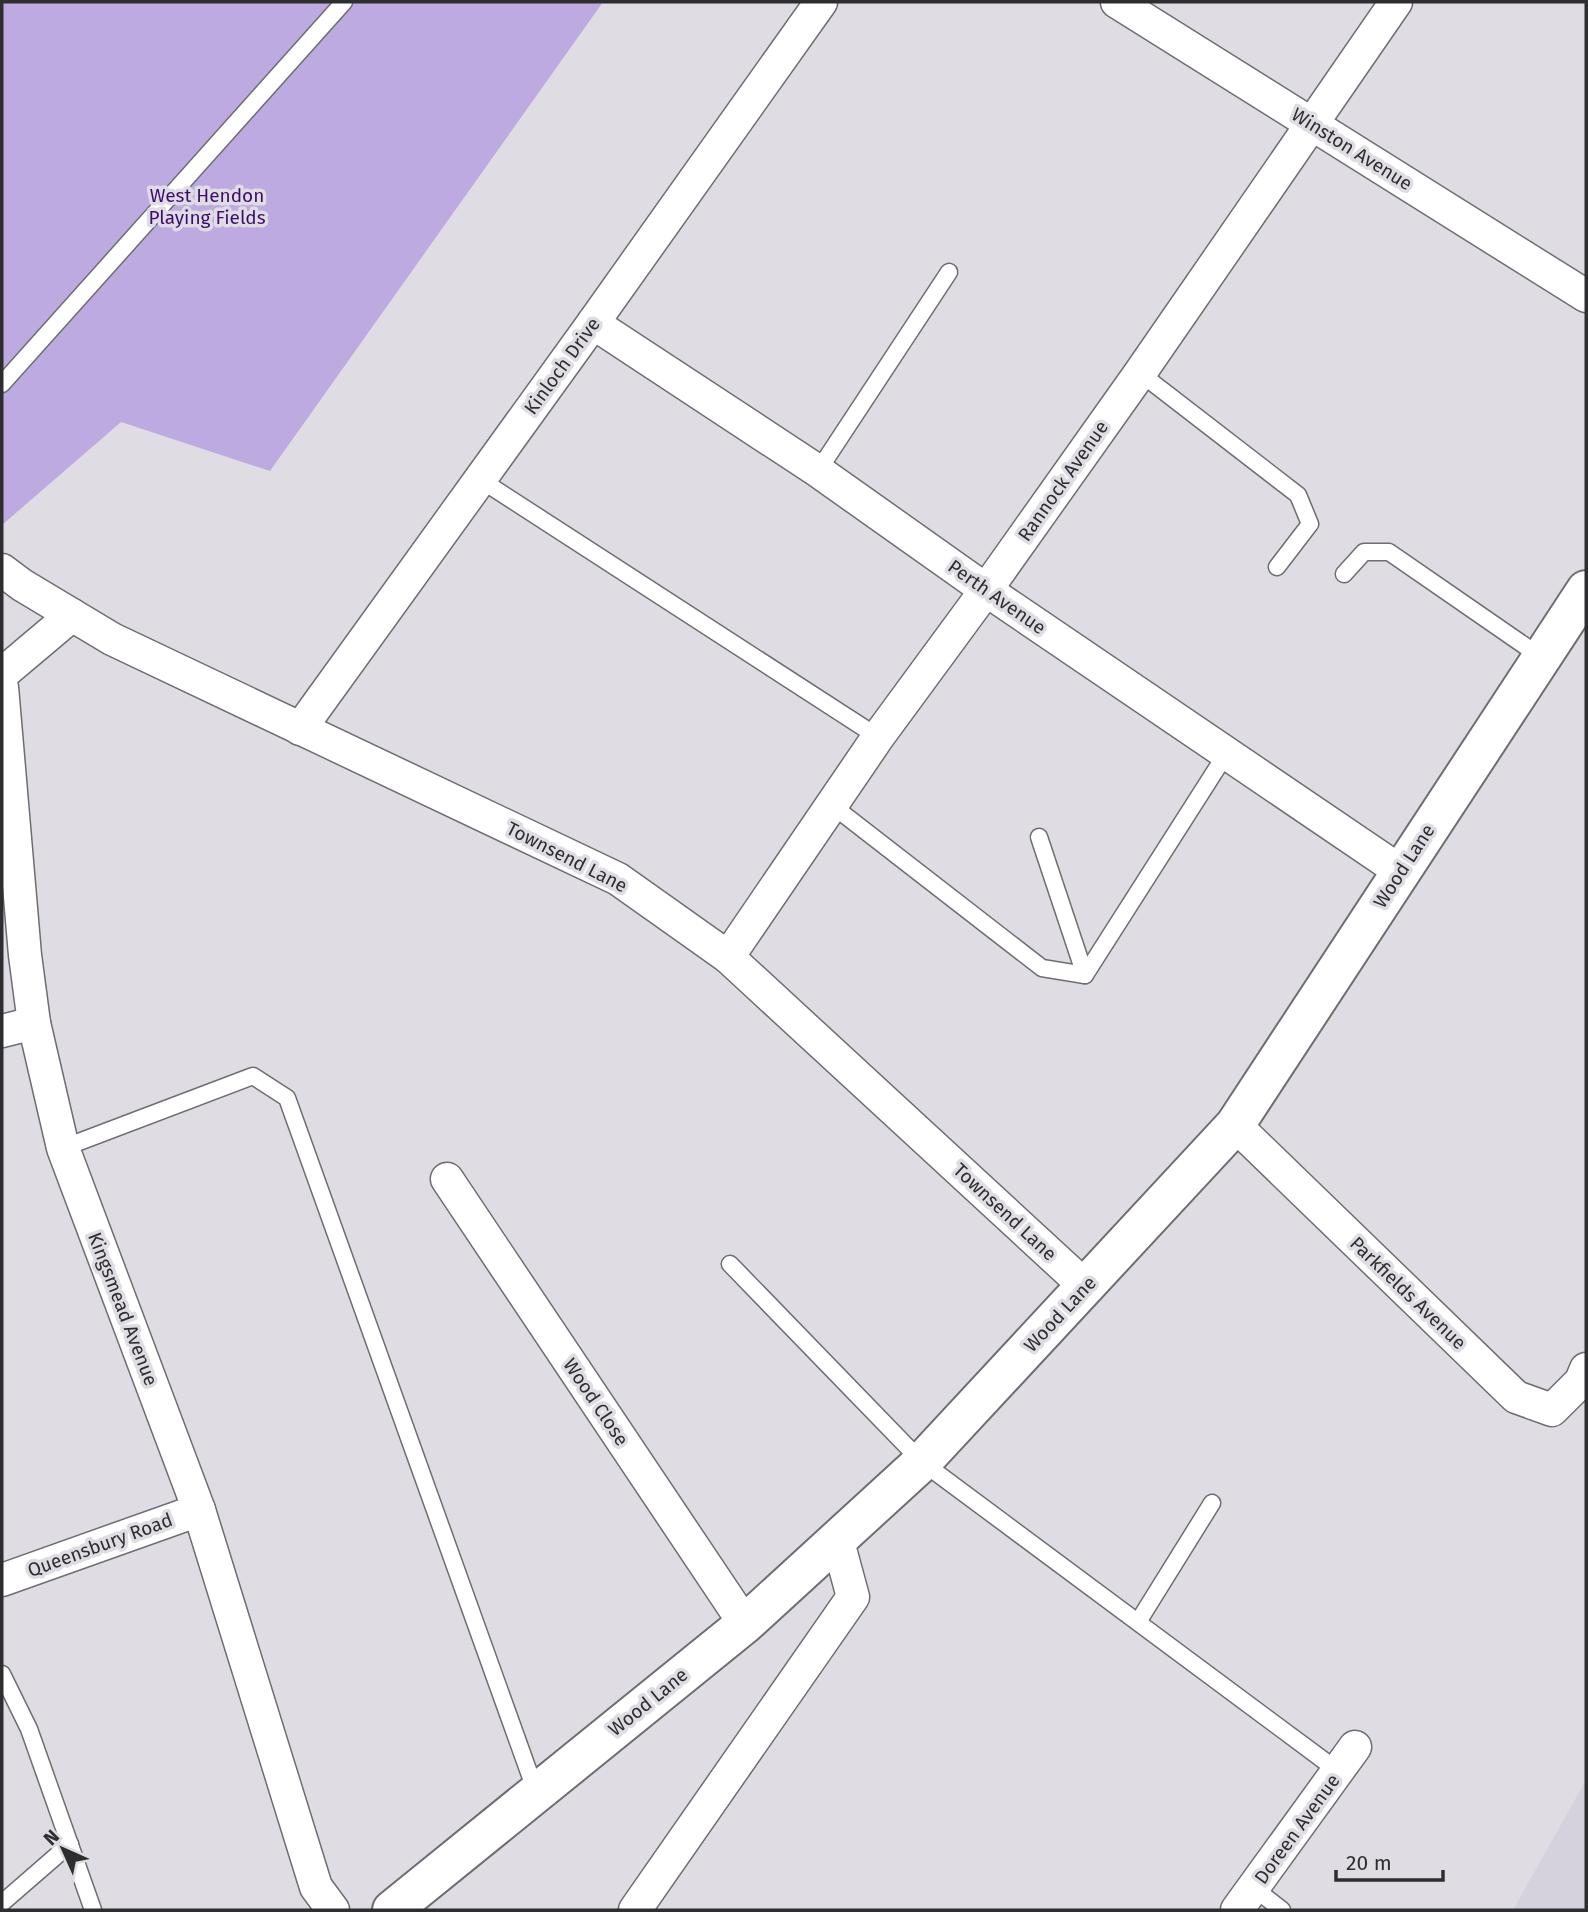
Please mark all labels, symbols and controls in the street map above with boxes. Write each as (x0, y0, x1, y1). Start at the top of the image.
street label: Winston Avenue (1287, 103, 1417, 195)
park label: West Hendon Playing Fields (148, 184, 266, 229)
street label: Kinloch Drive (519, 313, 605, 419)
street label: Rannock Avenue (1013, 416, 1113, 546)
street label: Perth Avenue (944, 555, 1050, 639)
street label: Townsend Lane (503, 817, 631, 897)
street label: Wood Lane (1368, 820, 1440, 912)
street label: Townsend Lane (949, 1158, 1061, 1266)
street label: Kingsmead Avenue (83, 1229, 163, 1389)
street label: Parkfields Avenue (1345, 1232, 1471, 1354)
street label: Wood Lane (1019, 1271, 1101, 1357)
street label: Wood Close (558, 1354, 634, 1450)
street label: Queensbury Road (24, 1508, 176, 1582)
street label: Wood Lane (604, 1663, 692, 1741)
street label: Doreen Avenue (1249, 1770, 1345, 1888)
north arrow (28, 1814, 98, 1884)
text: N (39, 1825, 64, 1850)
scale bar (1336, 1839, 1443, 1883)
text: 20 m (1346, 1850, 1392, 1876)

